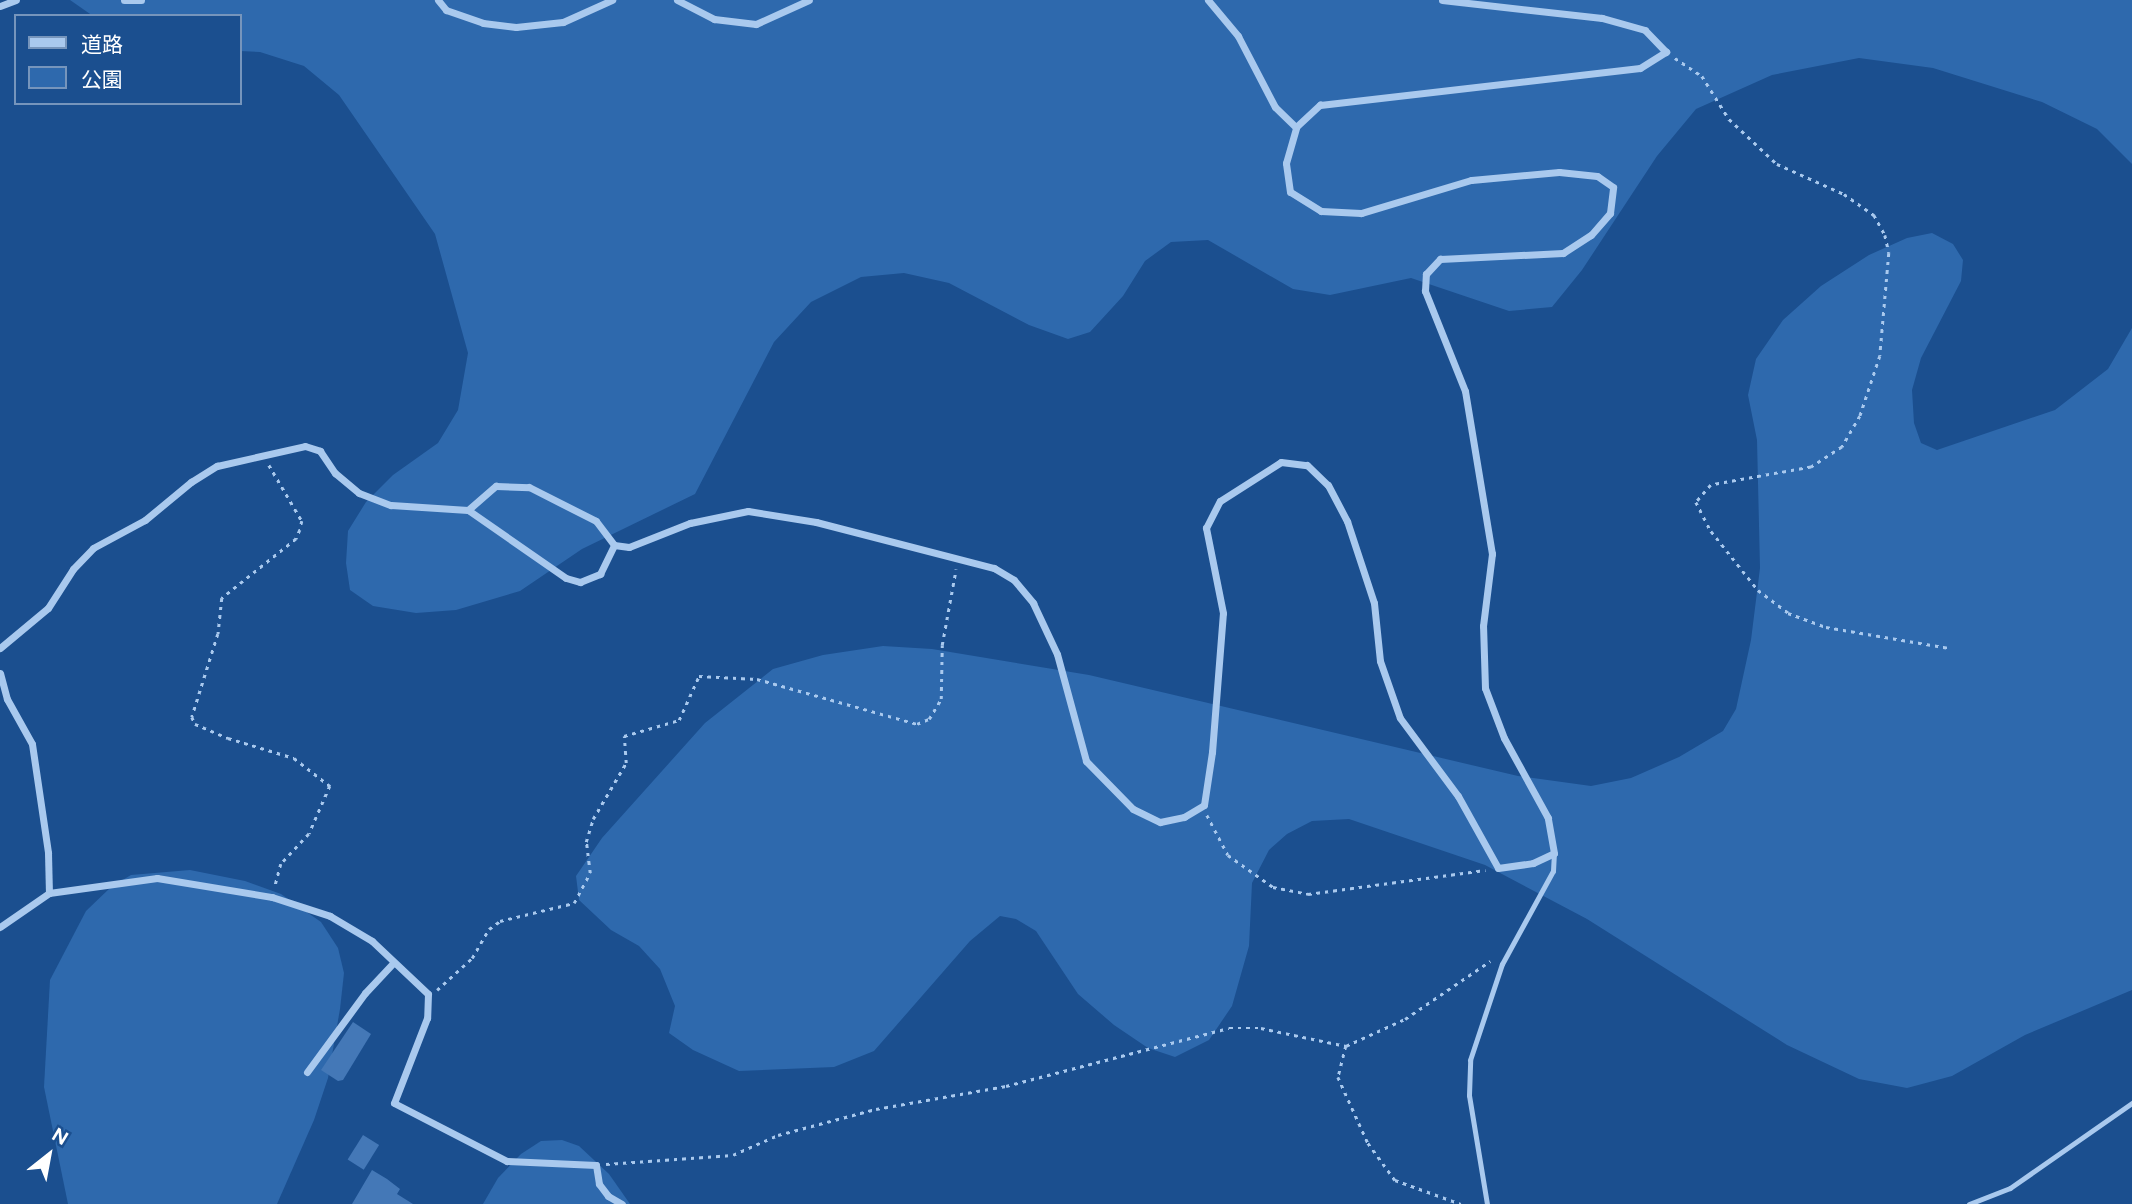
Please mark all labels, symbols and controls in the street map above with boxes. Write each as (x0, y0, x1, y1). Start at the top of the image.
legend (14, 14, 242, 105)
text: 道路 (81, 32, 123, 57)
text: 公園 (81, 67, 123, 92)
north arrow (14, 1120, 84, 1190)
text: N (48, 1123, 72, 1150)

